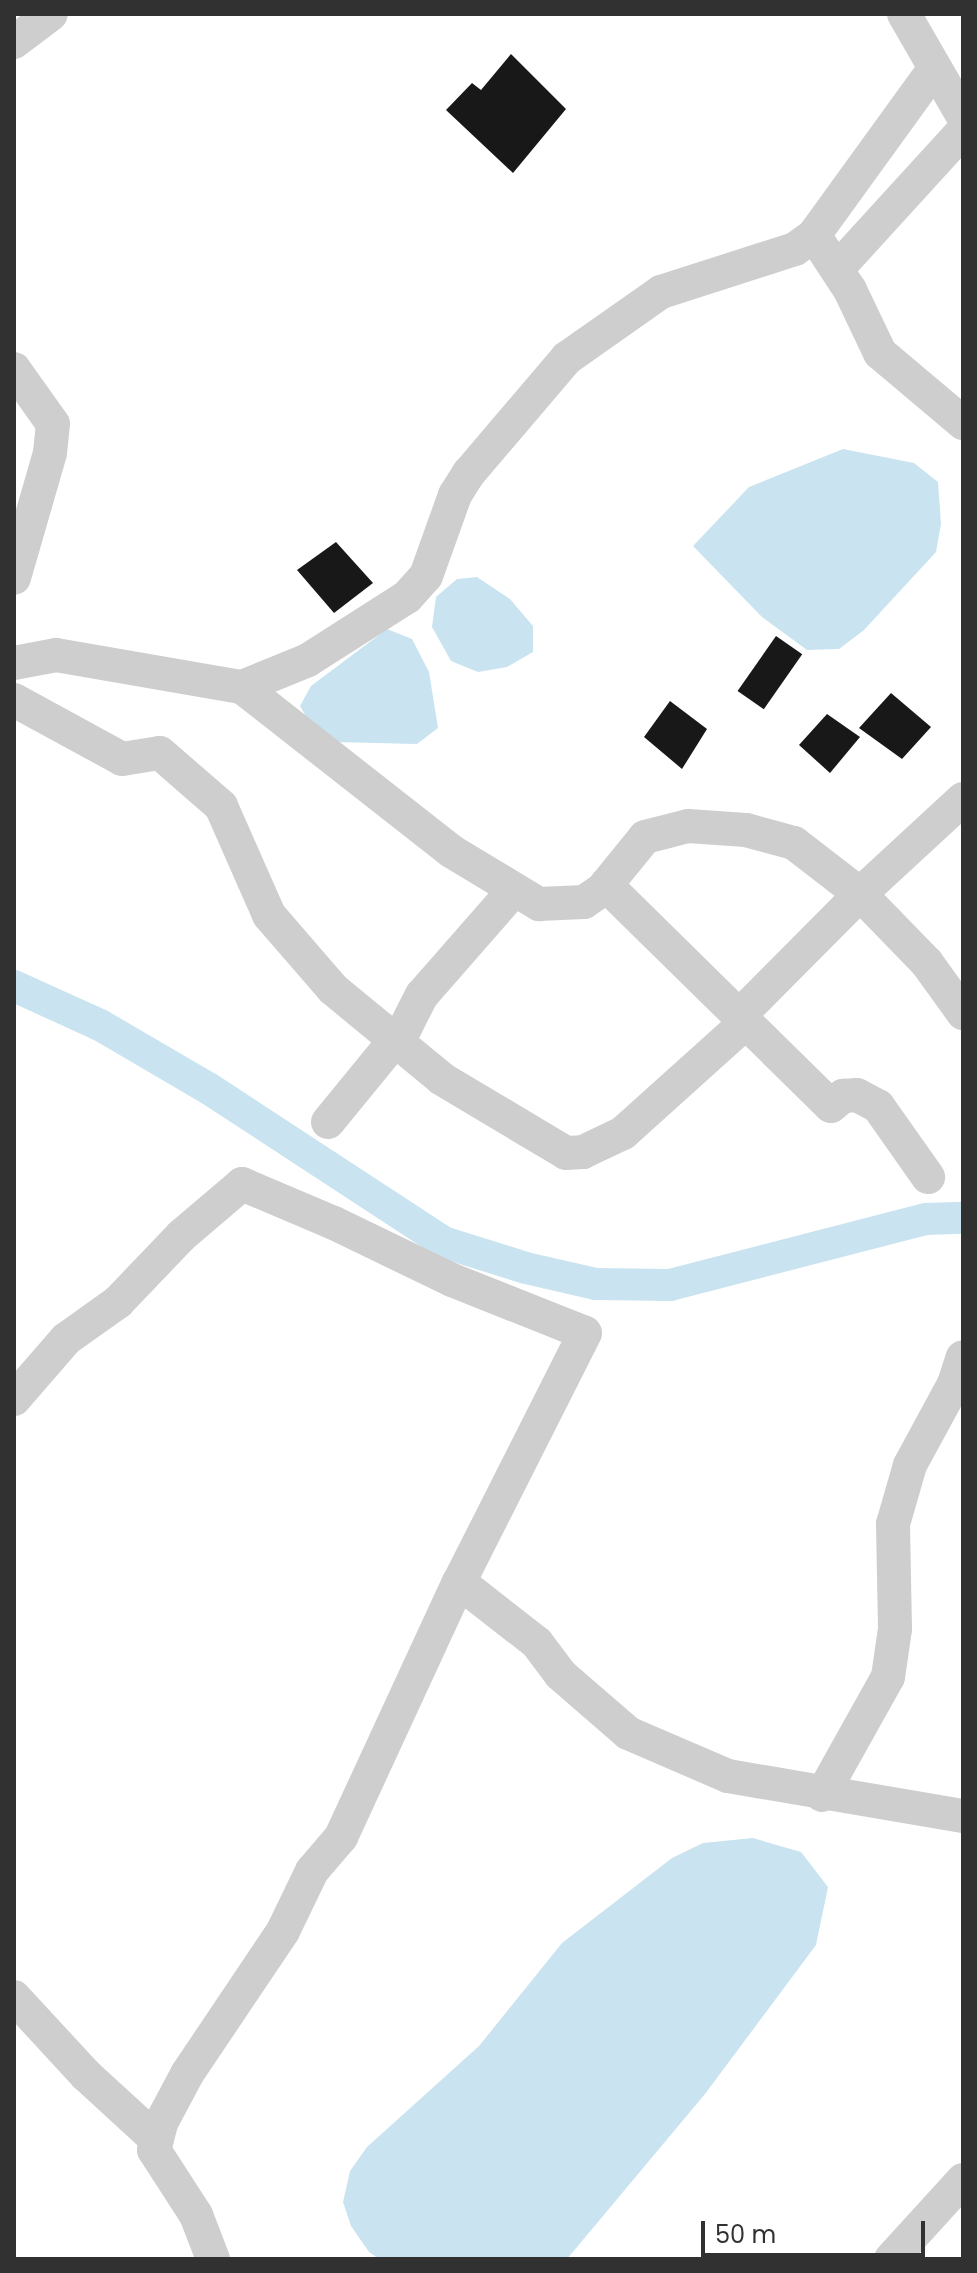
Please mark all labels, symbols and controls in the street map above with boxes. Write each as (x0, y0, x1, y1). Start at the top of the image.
scale bar (705, 2205, 929, 2255)
text: 50 m (715, 2218, 776, 2251)

